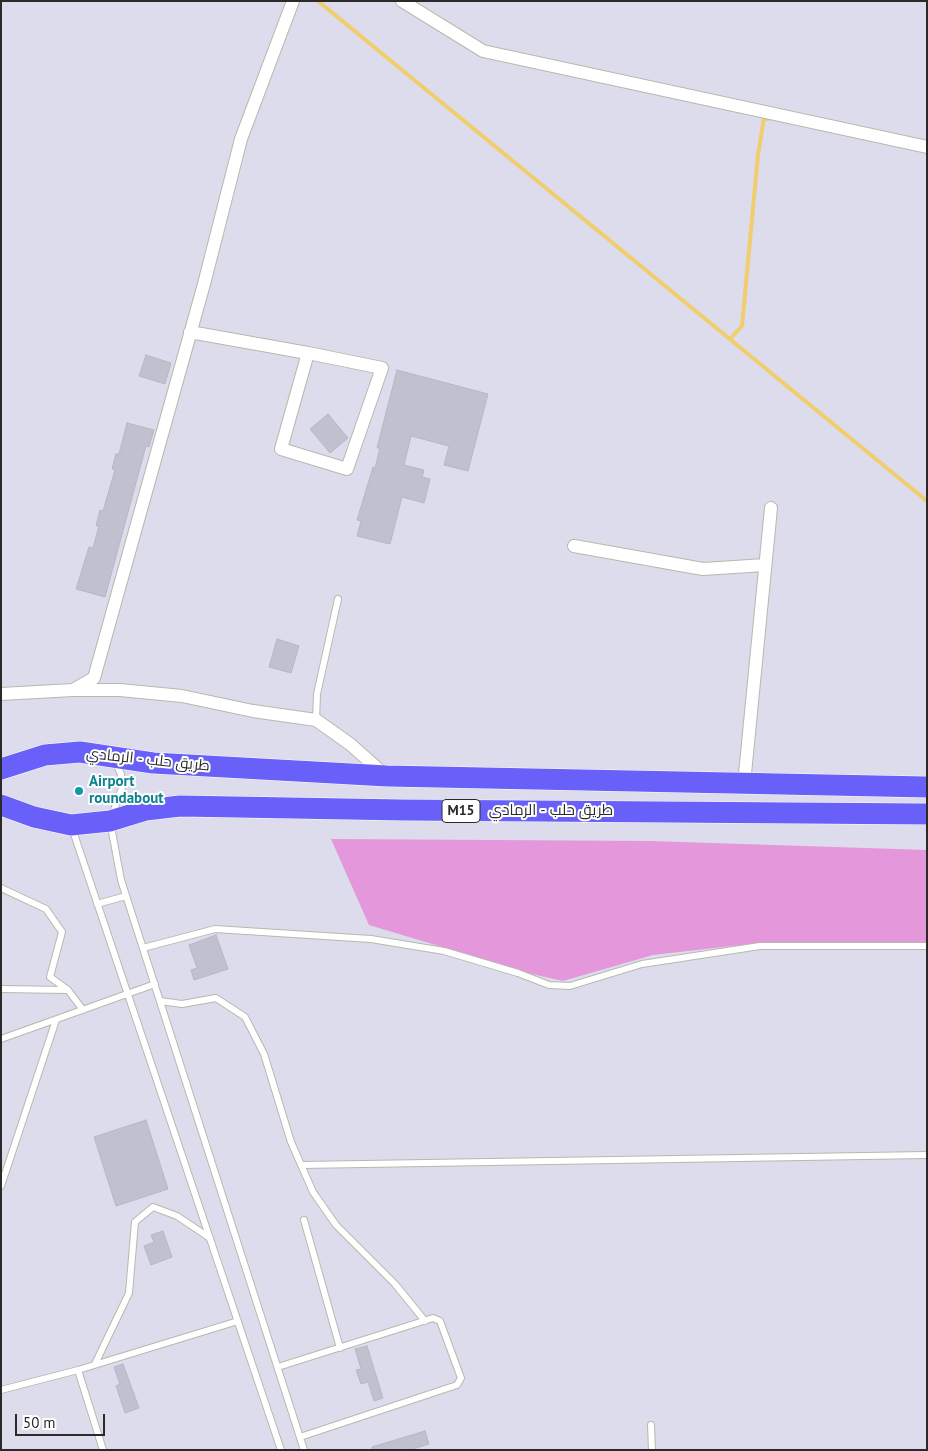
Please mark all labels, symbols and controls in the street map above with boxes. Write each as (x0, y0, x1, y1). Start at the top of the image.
street label: طريق حلب - الرمادي (85, 745, 211, 775)
place label: Airport roundabout (89, 773, 163, 808)
marker: Airport roundabout (73, 785, 85, 797)
road number: M15 (442, 799, 480, 822)
street label: طريق حلب - الرمادي (489, 802, 613, 820)
scale bar (18, 1404, 108, 1436)
text: 50 m (23, 1413, 56, 1432)

